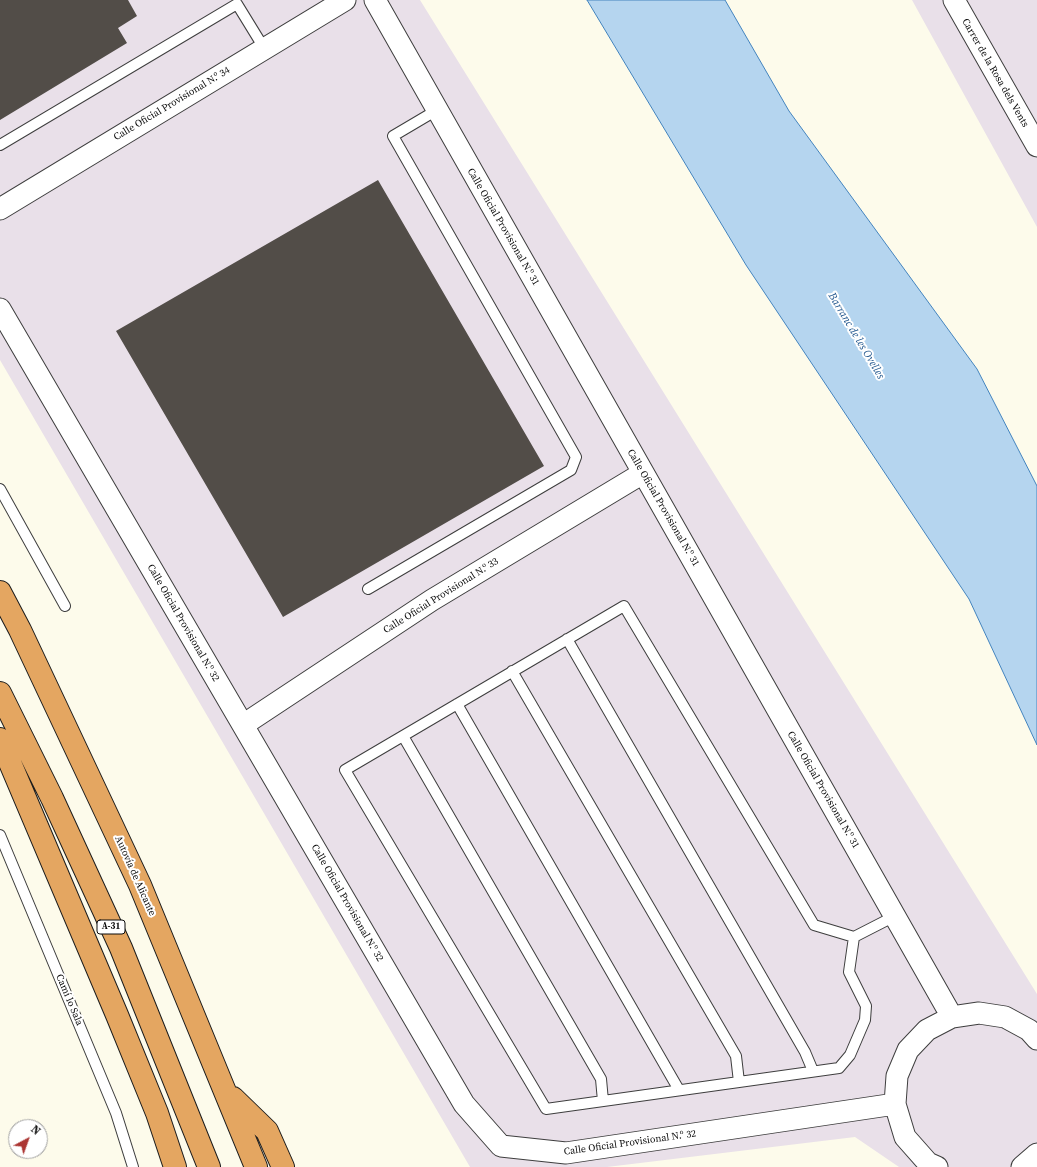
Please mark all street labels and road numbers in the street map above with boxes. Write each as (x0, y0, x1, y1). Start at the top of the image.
street label: Carrer de la Rosa dels Vents (959, 17, 1031, 129)
street label: Calle Oficial Provisional N.º 34 (112, 64, 232, 144)
street label: Calle Oficial Provisional N.º 31 (464, 166, 542, 288)
street label: Calle Oficial Provisional N.º 31 (624, 447, 702, 569)
street label: Calle Oficial Provisional N.º 33 (381, 555, 501, 637)
street label: Calle Oficial Provisional N.º 32 (144, 562, 222, 684)
street label: Calle Oficial Provisional N.º 31 (784, 729, 862, 851)
street label: Autovía de Alicante (112, 834, 158, 918)
street label: Calle Oficial Provisional N.º 32 (308, 842, 386, 964)
road number: A-31 (97, 920, 125, 934)
street label: Camí lo Sala (53, 973, 85, 1027)
street label: Calle Oficial Provisional N.º 32 (563, 1128, 697, 1158)

